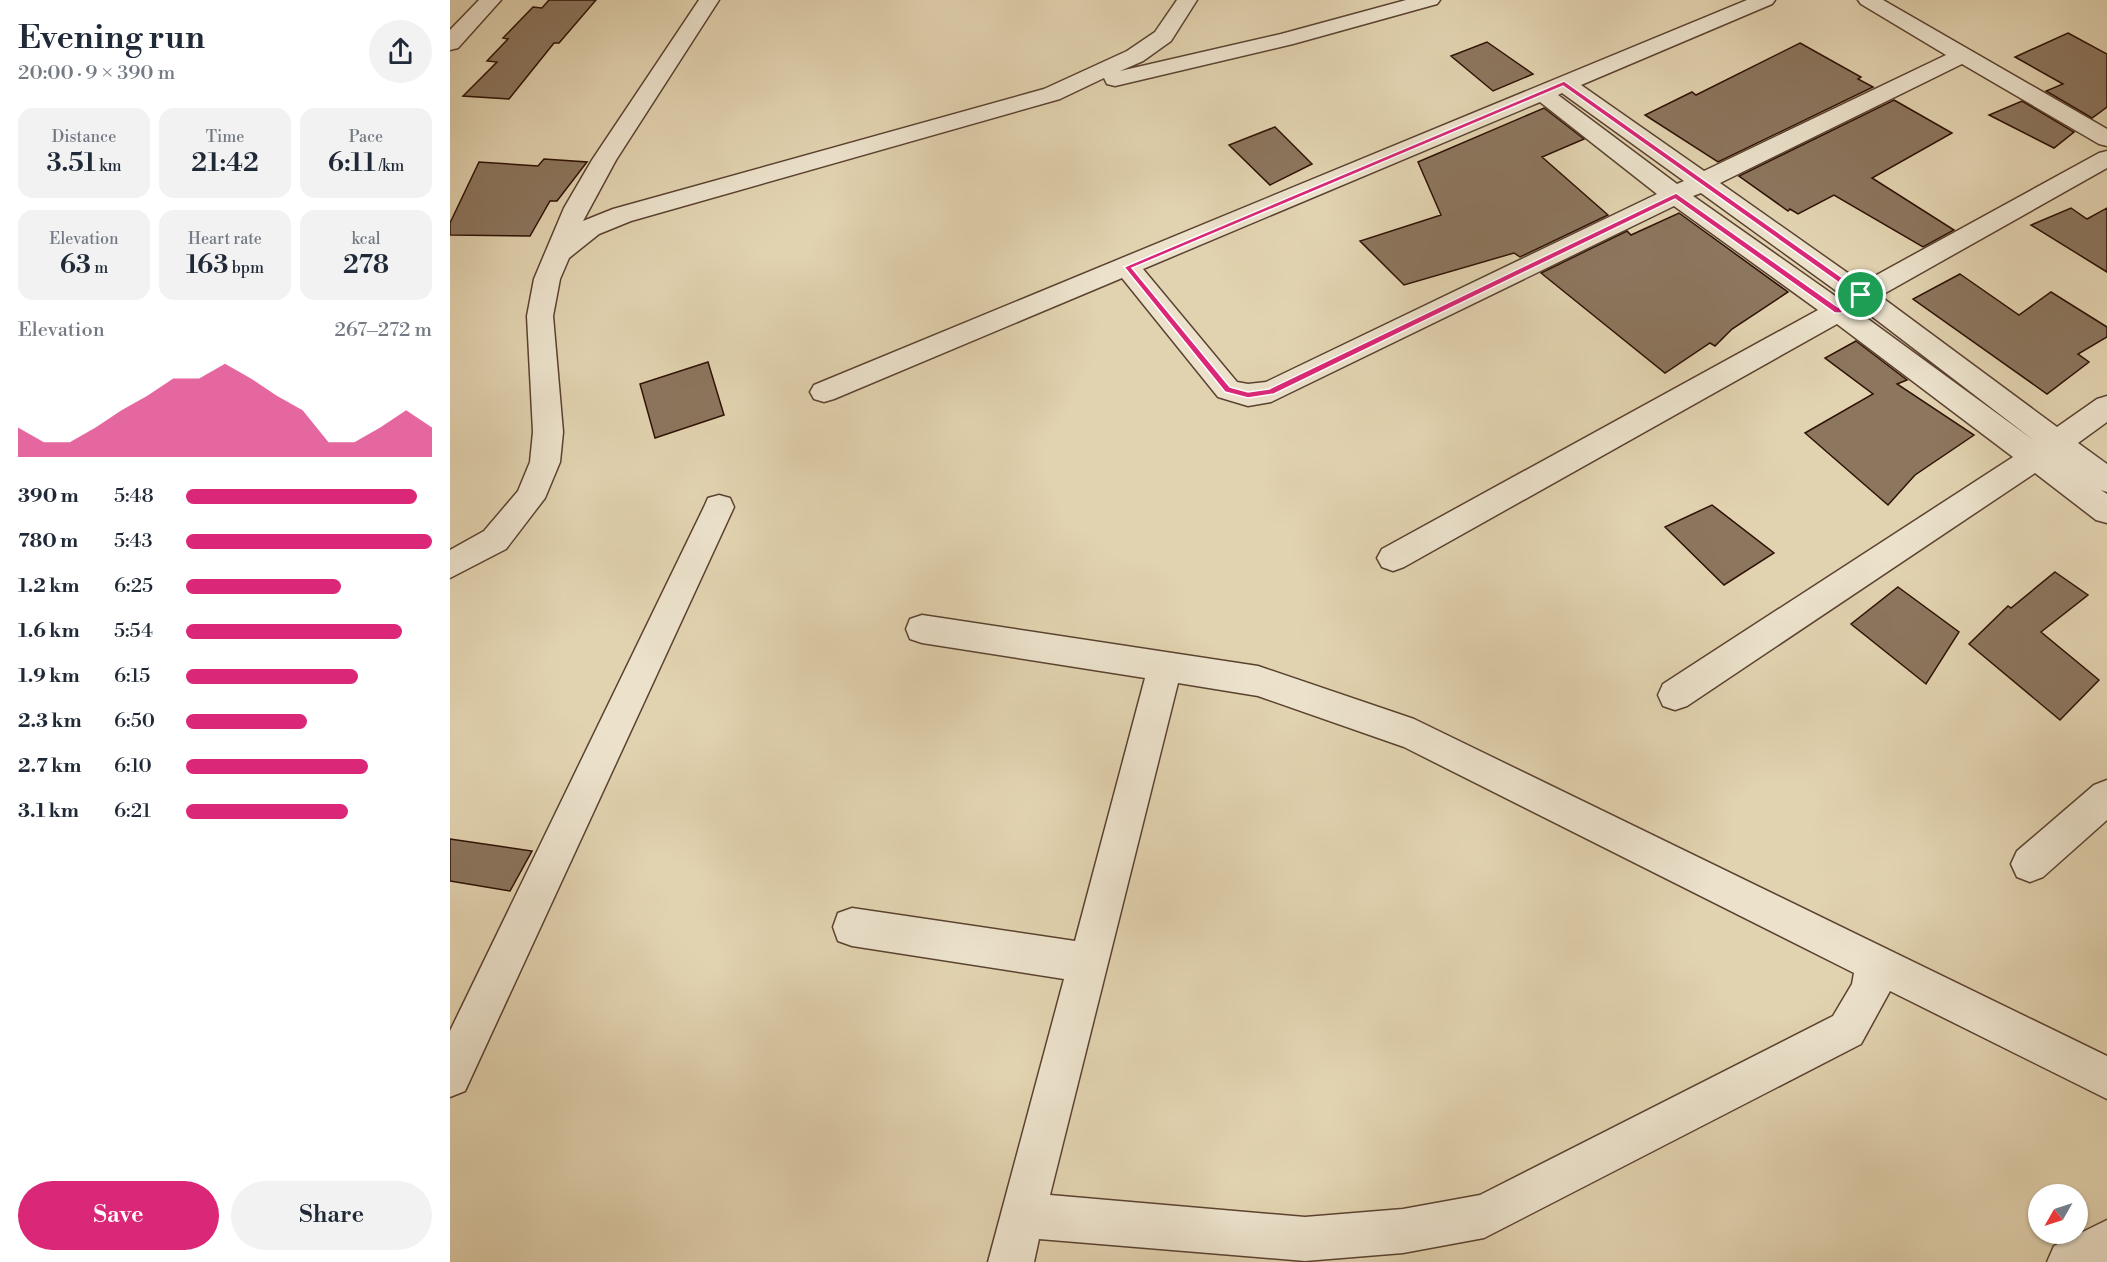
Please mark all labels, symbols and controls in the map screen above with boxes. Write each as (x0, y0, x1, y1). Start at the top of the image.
text: Evening run (18, 18, 205, 59)
button: share (369, 20, 432, 83)
text: 20:00 · 9 × 390 m (18, 61, 175, 86)
text: Distance (52, 127, 116, 147)
text: Time (206, 127, 244, 147)
text: Pace (349, 127, 383, 147)
text: 3.51 (46, 147, 96, 179)
text: 21:42 (191, 147, 259, 179)
text: 6:11 (328, 147, 376, 179)
text: km (96, 156, 122, 176)
text: /km (376, 156, 404, 176)
text: Elevation (49, 229, 119, 249)
text: Heart rate (188, 229, 262, 249)
text: kcal (351, 229, 381, 249)
text: 63 (60, 249, 91, 281)
text: 163 (186, 249, 228, 281)
text: 278 (343, 249, 389, 281)
text: m (91, 258, 108, 278)
text: bpm (228, 258, 264, 278)
pin (1835, 269, 1886, 320)
icon: arrive (1844, 278, 1877, 311)
text: Elevation (18, 318, 105, 343)
text: 267–272 m (334, 318, 432, 343)
text: 390 m (18, 484, 79, 509)
text: 5:48 (114, 484, 154, 509)
text: 780 m (18, 529, 78, 554)
text: 5:43 (114, 529, 152, 554)
text: 1.2 km (18, 574, 80, 599)
text: 6:25 (114, 574, 153, 599)
text: 1.6 km (18, 619, 80, 644)
text: 5:54 (114, 619, 153, 644)
text: 1.9 km (18, 664, 80, 689)
text: 6:15 (114, 664, 150, 689)
text: 2.3 km (18, 709, 82, 734)
text: 6:50 (114, 709, 155, 734)
text: 2.7 km (18, 754, 82, 779)
text: 6:10 (114, 754, 152, 779)
text: 3.1 km (18, 799, 79, 824)
text: 6:21 (114, 799, 151, 824)
button: Save (18, 1181, 219, 1250)
button: Share (231, 1181, 432, 1250)
north arrow (2028, 1184, 2088, 1244)
map controls (2028, 1184, 2088, 1244)

